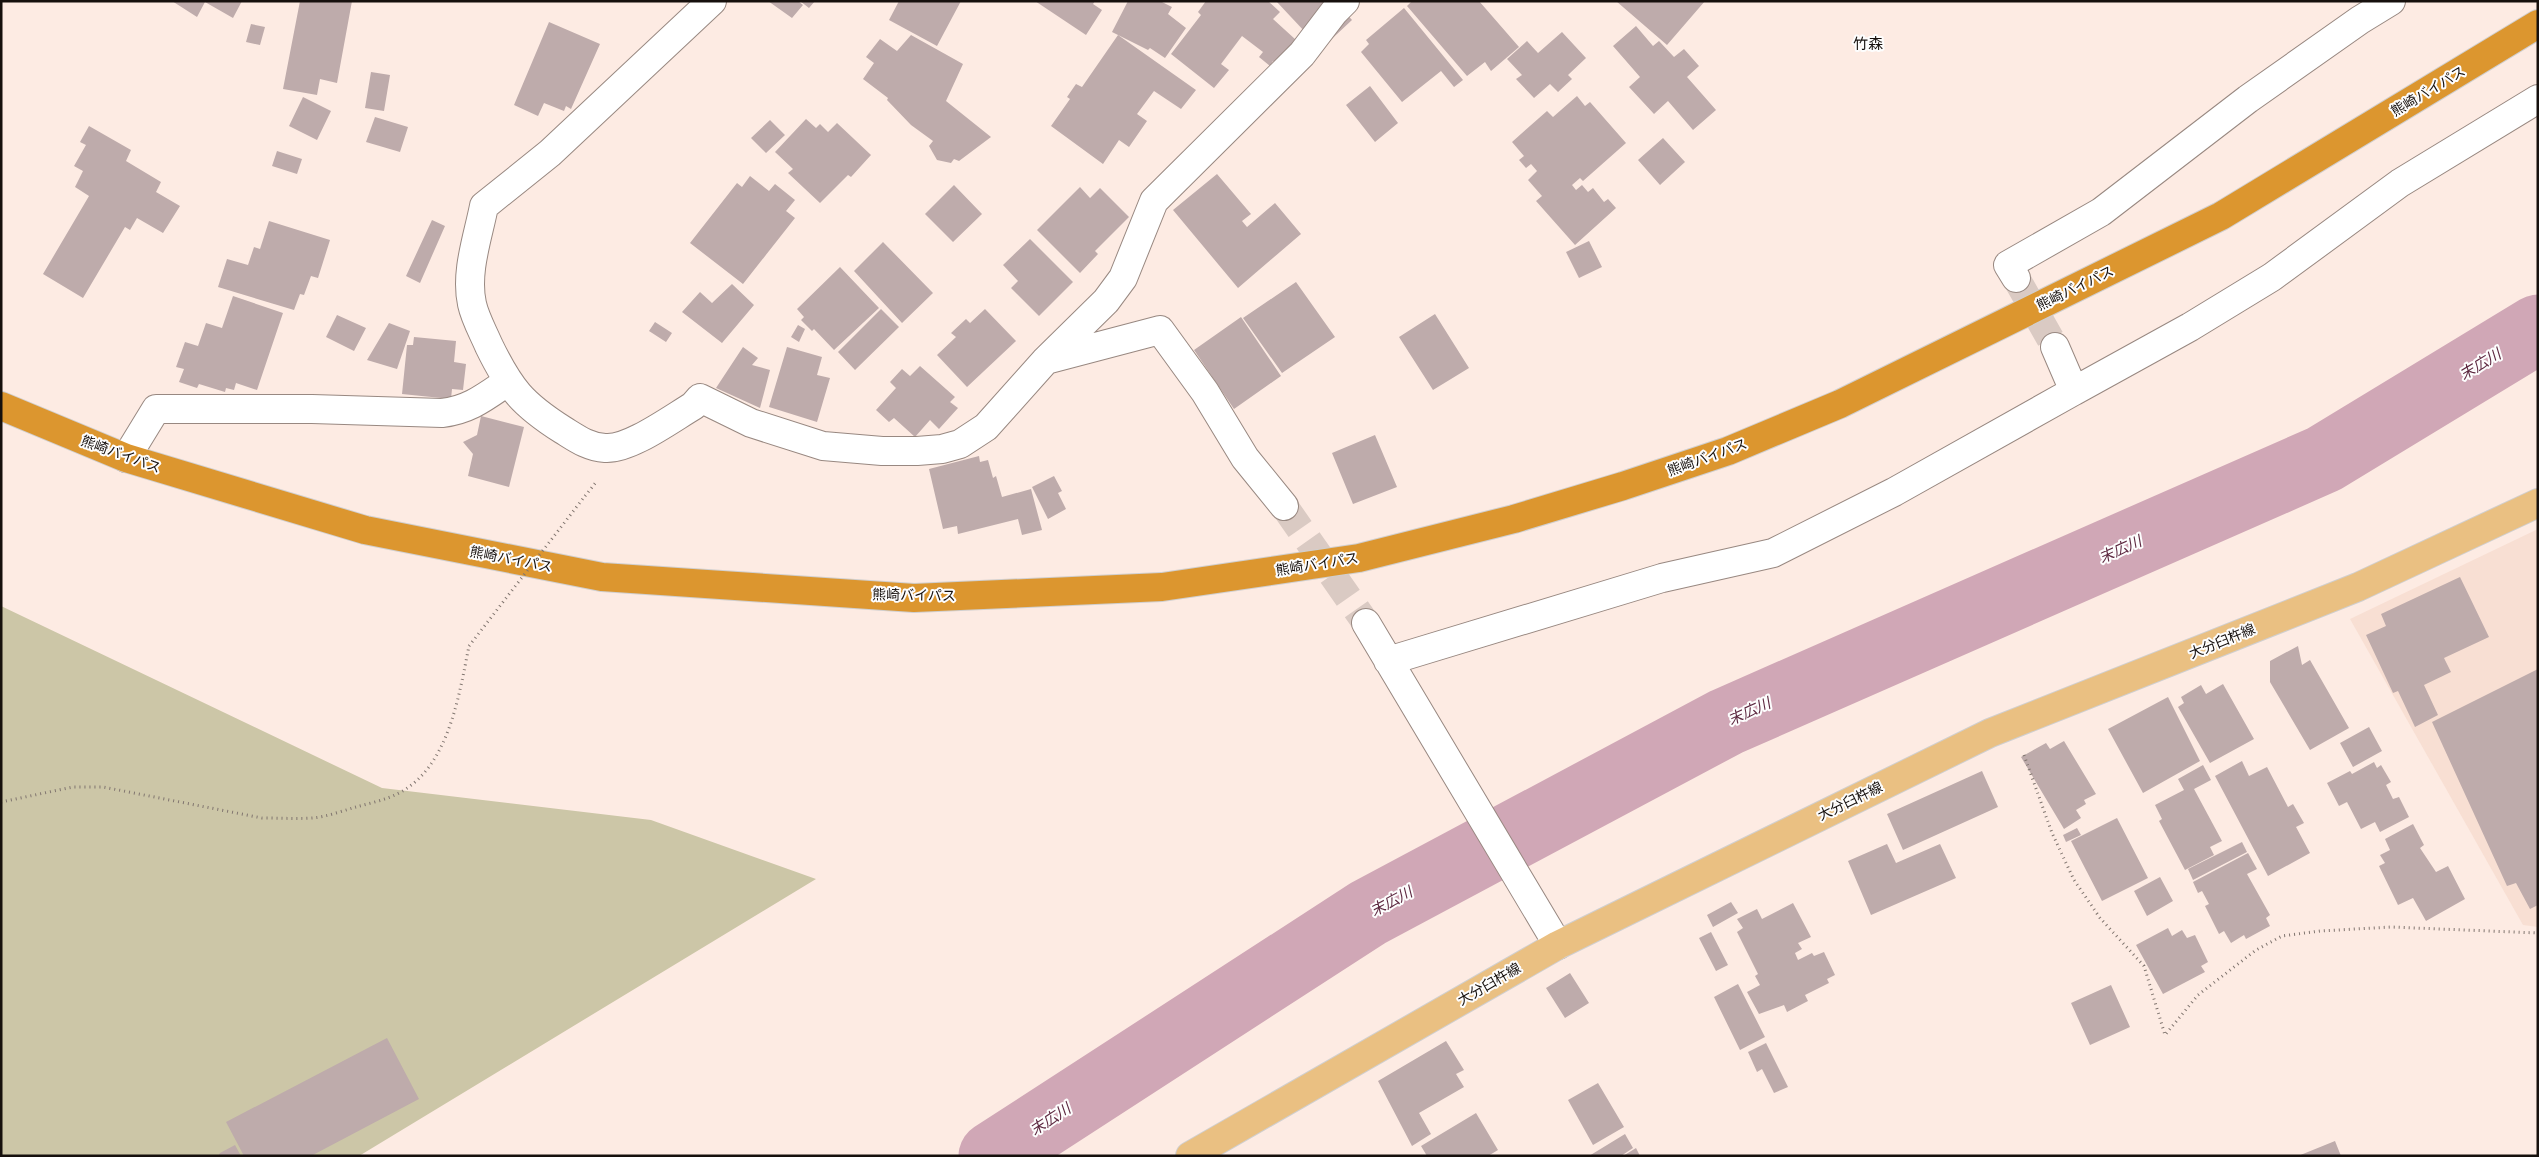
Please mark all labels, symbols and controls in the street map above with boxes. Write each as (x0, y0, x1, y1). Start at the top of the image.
district label: 竹森 (1853, 34, 1883, 53)
street label: 熊崎バイパス (2387, 62, 2469, 120)
street label: 熊崎バイパス (2033, 262, 2117, 314)
water label: 末広川 (2456, 343, 2506, 384)
street label: 熊崎バイパス (79, 431, 163, 477)
street label: 熊崎バイパス (1665, 434, 1749, 480)
water label: 末広川 (2096, 530, 2146, 567)
street label: 熊崎バイパス (468, 542, 554, 576)
street label: 熊崎バイパス (1274, 549, 1360, 579)
street label: 熊崎バイパス (872, 585, 956, 605)
street label: 大分臼杵線 (2186, 620, 2258, 662)
water label: 末広川 (1725, 692, 1775, 729)
street label: 大分臼杵線 (1815, 778, 1885, 824)
water label: 末広川 (1367, 881, 1417, 920)
street label: 大分臼杵線 (1454, 959, 1524, 1009)
water label: 末広川 (1026, 1098, 1076, 1139)

